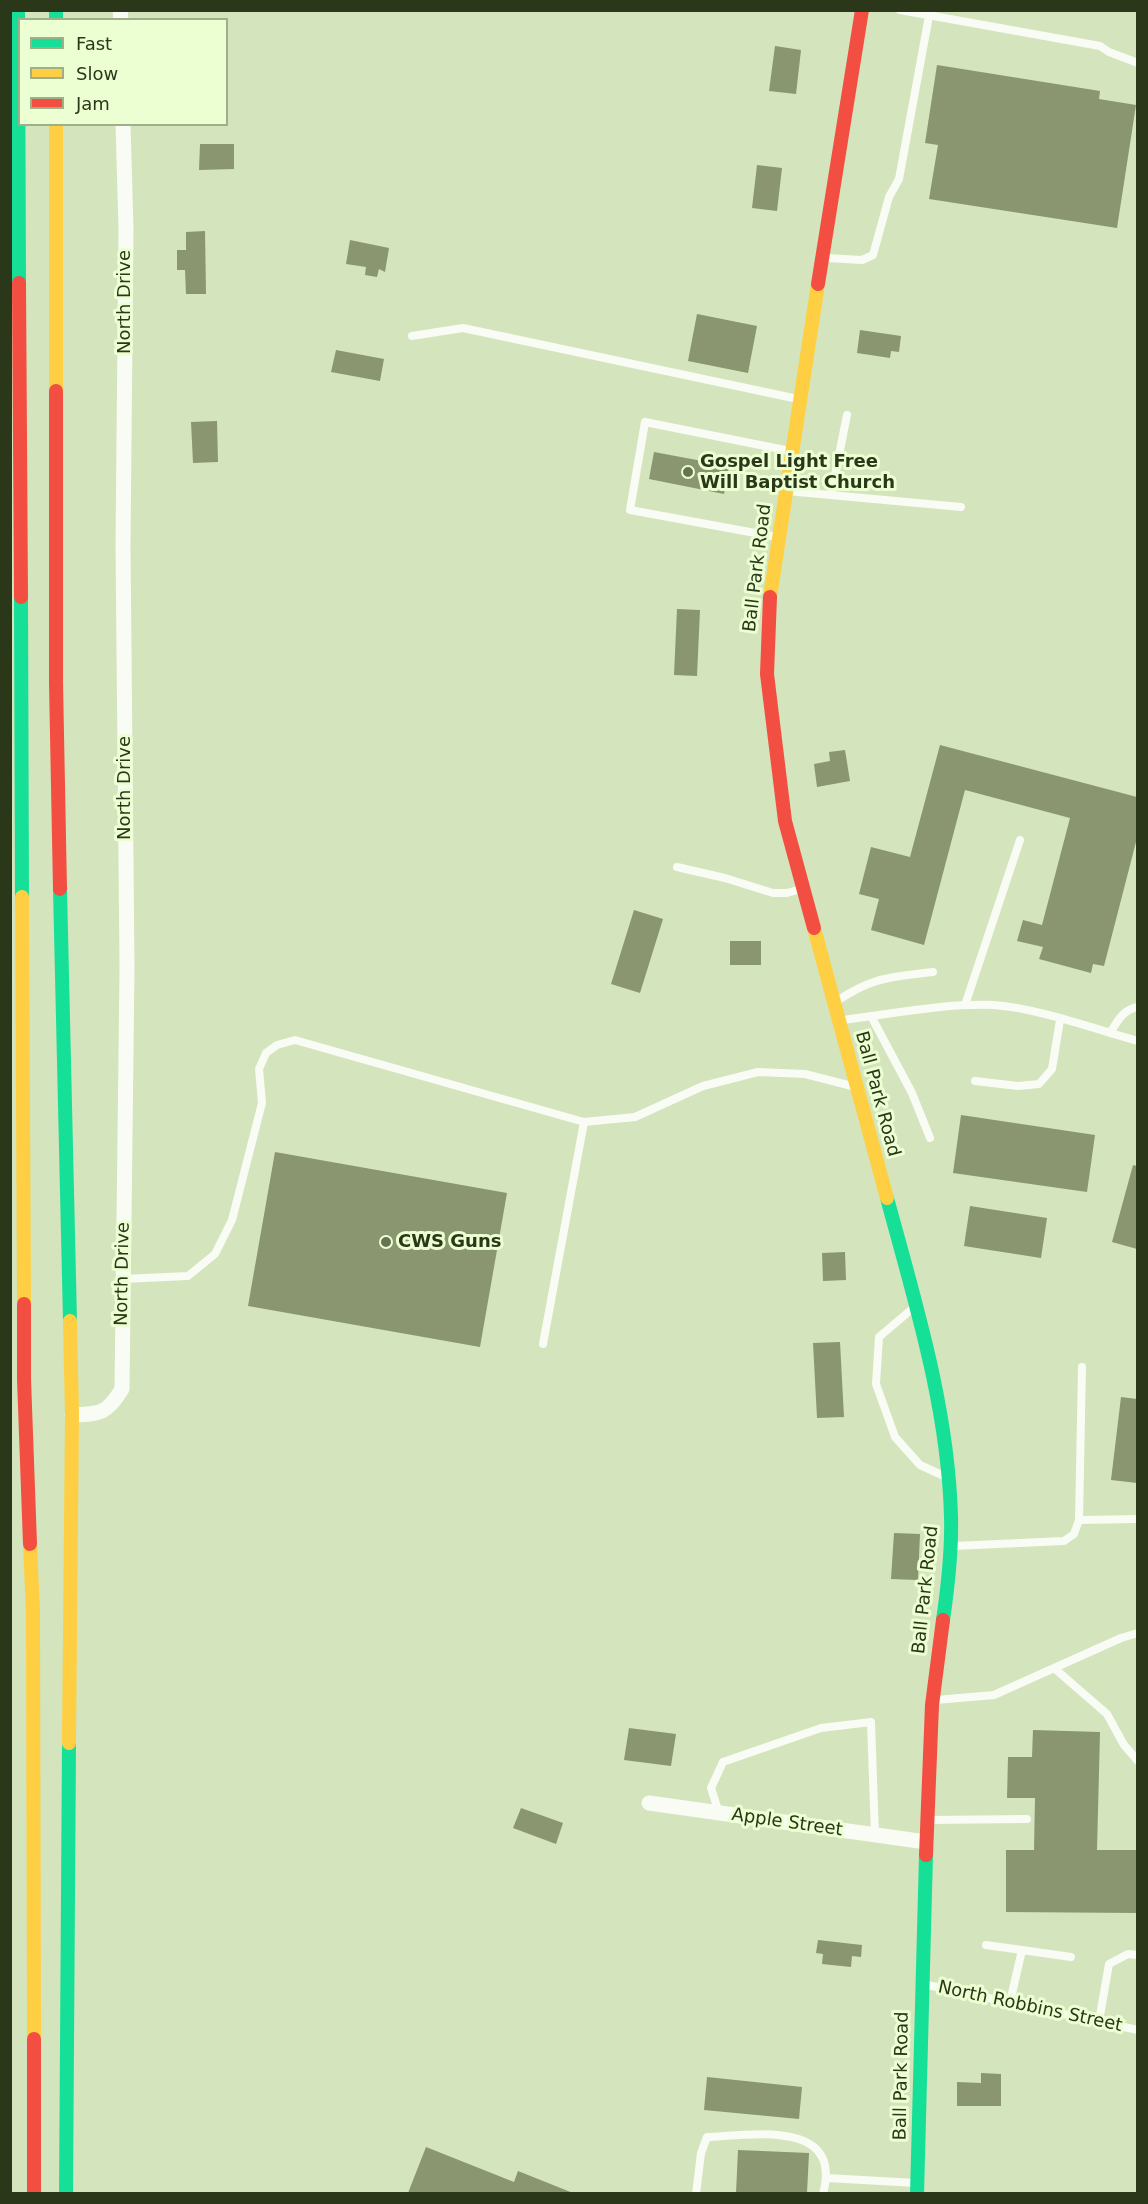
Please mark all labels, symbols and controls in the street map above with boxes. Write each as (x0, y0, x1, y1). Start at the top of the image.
legend (18, 18, 228, 126)
text: Fast (76, 33, 112, 54)
text: Slow (76, 63, 118, 84)
text: Jam (76, 93, 110, 114)
street label: North Drive (114, 250, 136, 354)
place label: Gospel Light Free Will Baptist Church (700, 451, 895, 494)
marker: Gospel Light Free Will Baptist Church (681, 465, 695, 479)
street label: Ball Park Road (739, 503, 777, 633)
street label: North Drive (114, 736, 136, 840)
street label: Ball Park Road (850, 1029, 904, 1159)
street label: North Drive (111, 1222, 135, 1326)
place label: CWS Guns (398, 1231, 501, 1253)
marker: CWS Guns (379, 1235, 393, 1249)
street label: Ball Park Road (909, 1525, 943, 1655)
street label: Apple Street (730, 1805, 844, 1841)
street label: North Robbins Street (936, 1977, 1124, 2037)
street label: Ball Park Road (890, 2011, 914, 2141)

